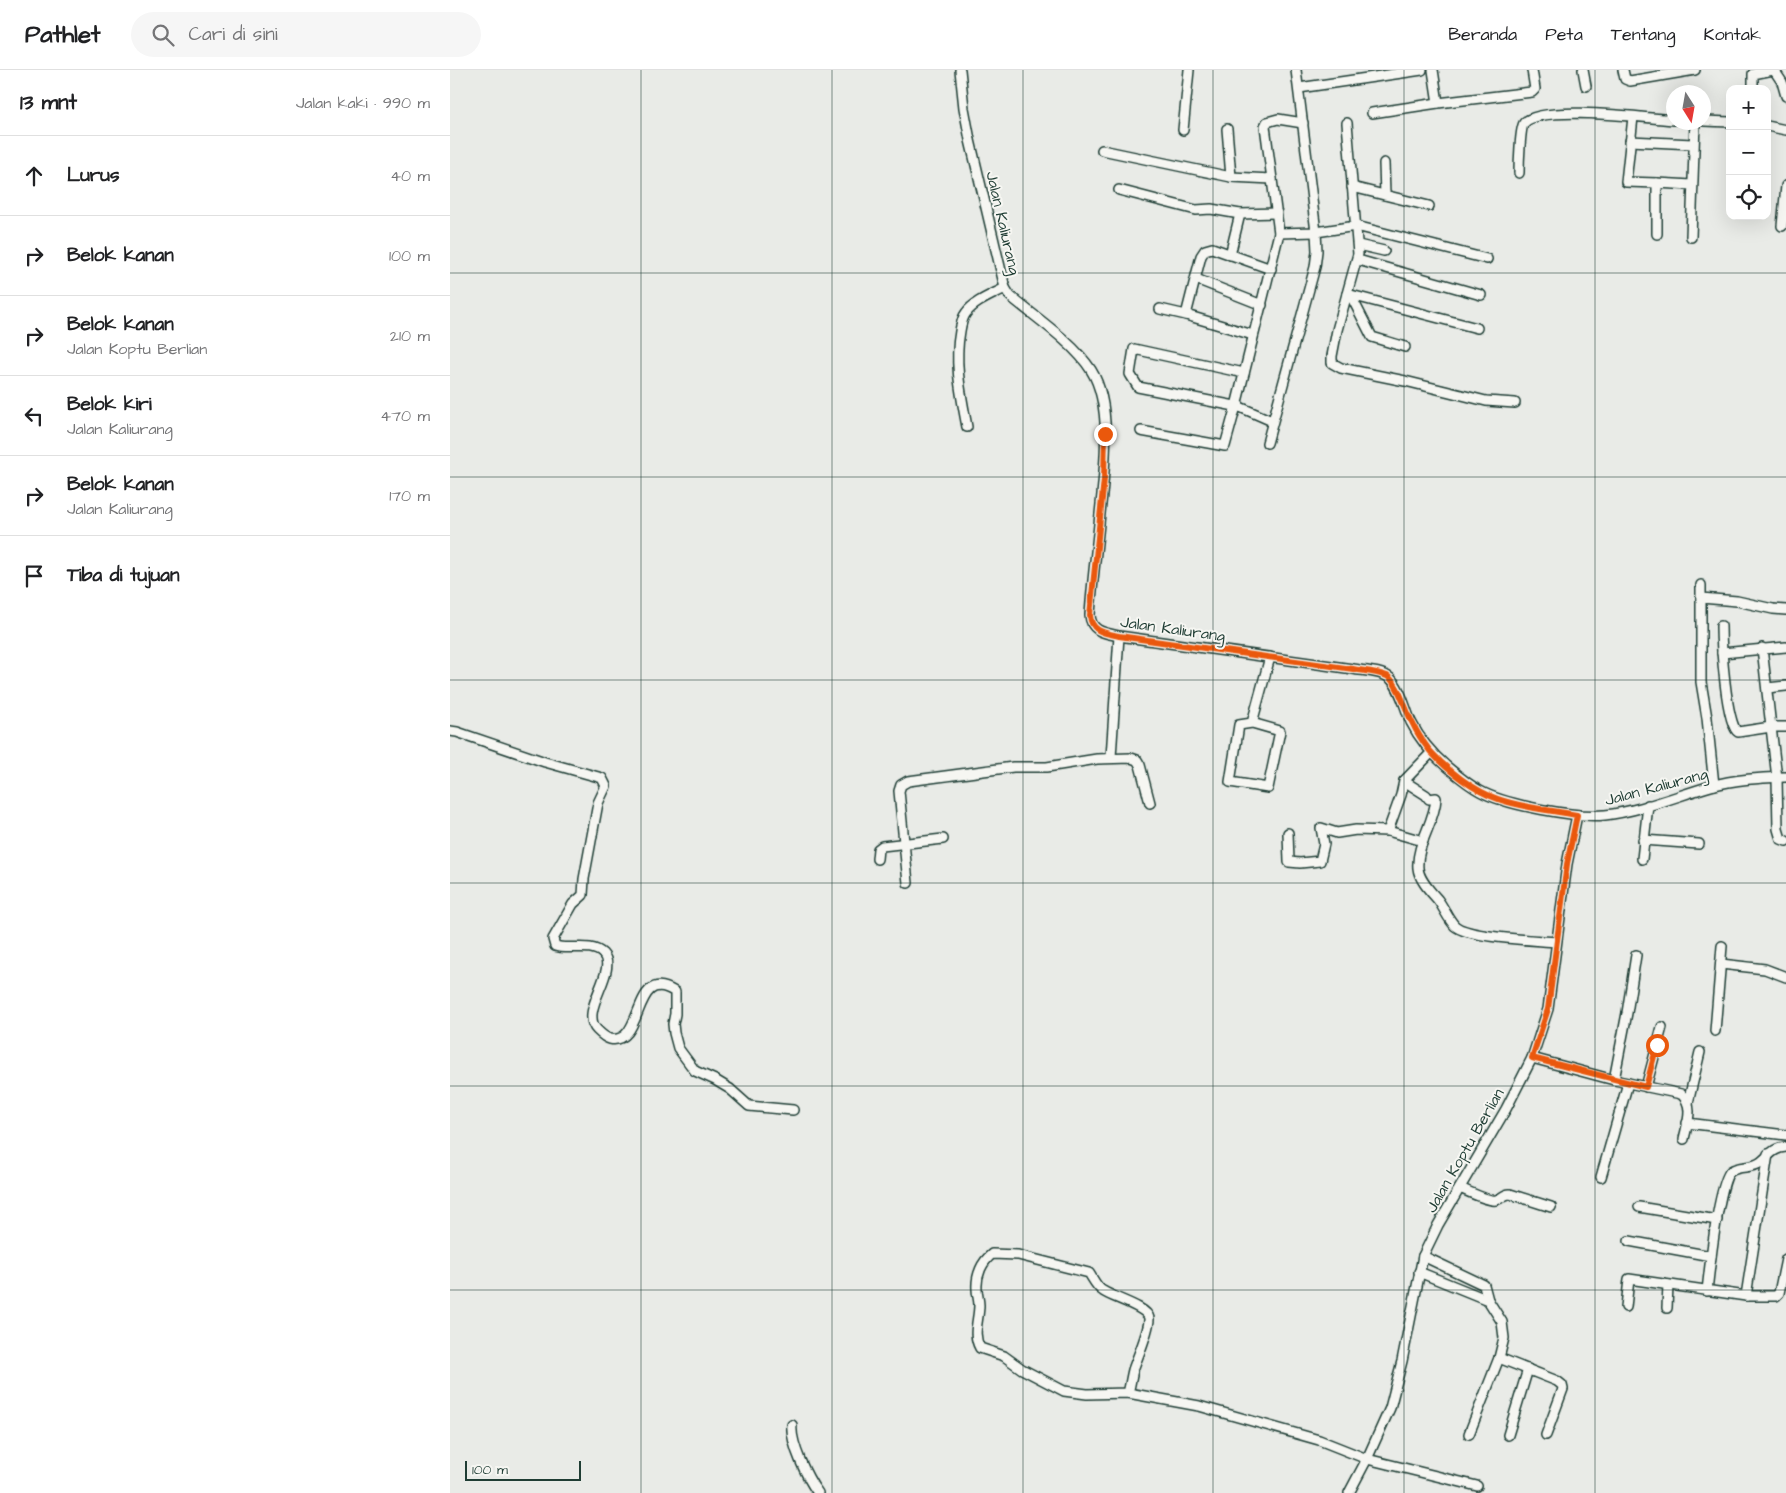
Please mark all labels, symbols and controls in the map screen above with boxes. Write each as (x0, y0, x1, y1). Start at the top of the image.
search box (131, 12, 481, 57)
text: Pathlet (25, 18, 101, 52)
icon: search (149, 21, 177, 49)
text: Cari di sini (189, 21, 278, 48)
text: Beranda (1448, 22, 1517, 47)
text: Peta (1545, 22, 1583, 47)
text: Tentang (1611, 22, 1675, 47)
text: Kontak (1703, 22, 1761, 47)
north arrow (1666, 85, 1711, 130)
map controls (1726, 85, 1771, 220)
button: + (1726, 85, 1771, 130)
text: 13 mnt (20, 88, 77, 117)
text: Jalan kaki · 990 m (296, 92, 430, 114)
button: − (1726, 130, 1771, 175)
icon: ahead (20, 162, 48, 190)
text: Lurus (67, 162, 119, 189)
text: 40 m (390, 165, 430, 187)
street label: Jalan Kaliurang (979, 169, 1026, 277)
button: locate (1726, 175, 1771, 220)
icon: right (20, 242, 48, 270)
text: Belok kanan (67, 242, 174, 269)
text: 100 m (389, 245, 430, 267)
text: Belok kanan (67, 311, 174, 338)
icon: right (20, 322, 48, 350)
text: 210 m (390, 325, 430, 347)
text: Jalan Koptu Berlian (67, 338, 207, 360)
text: Belok kiri (67, 391, 152, 418)
icon: left (20, 402, 48, 430)
text: 470 m (380, 405, 430, 427)
text: Jalan Kaliurang (67, 418, 173, 440)
route end (1094, 423, 1117, 446)
text: Belok kanan (67, 471, 174, 498)
icon: right (20, 482, 48, 510)
text: 170 m (389, 485, 430, 507)
text: Jalan Kaliurang (67, 498, 173, 520)
icon: arrive (20, 562, 48, 590)
text: Tiba di tujuan (67, 562, 179, 589)
street label: Jalan Kaliurang (1119, 611, 1227, 648)
street label: Jalan Kaliurang (1602, 763, 1710, 812)
route start (1646, 1034, 1669, 1057)
street label: Jalan Koptu Berlian (1420, 1084, 1509, 1217)
scale bar (465, 1458, 581, 1481)
text: 100 m (472, 1460, 508, 1480)

